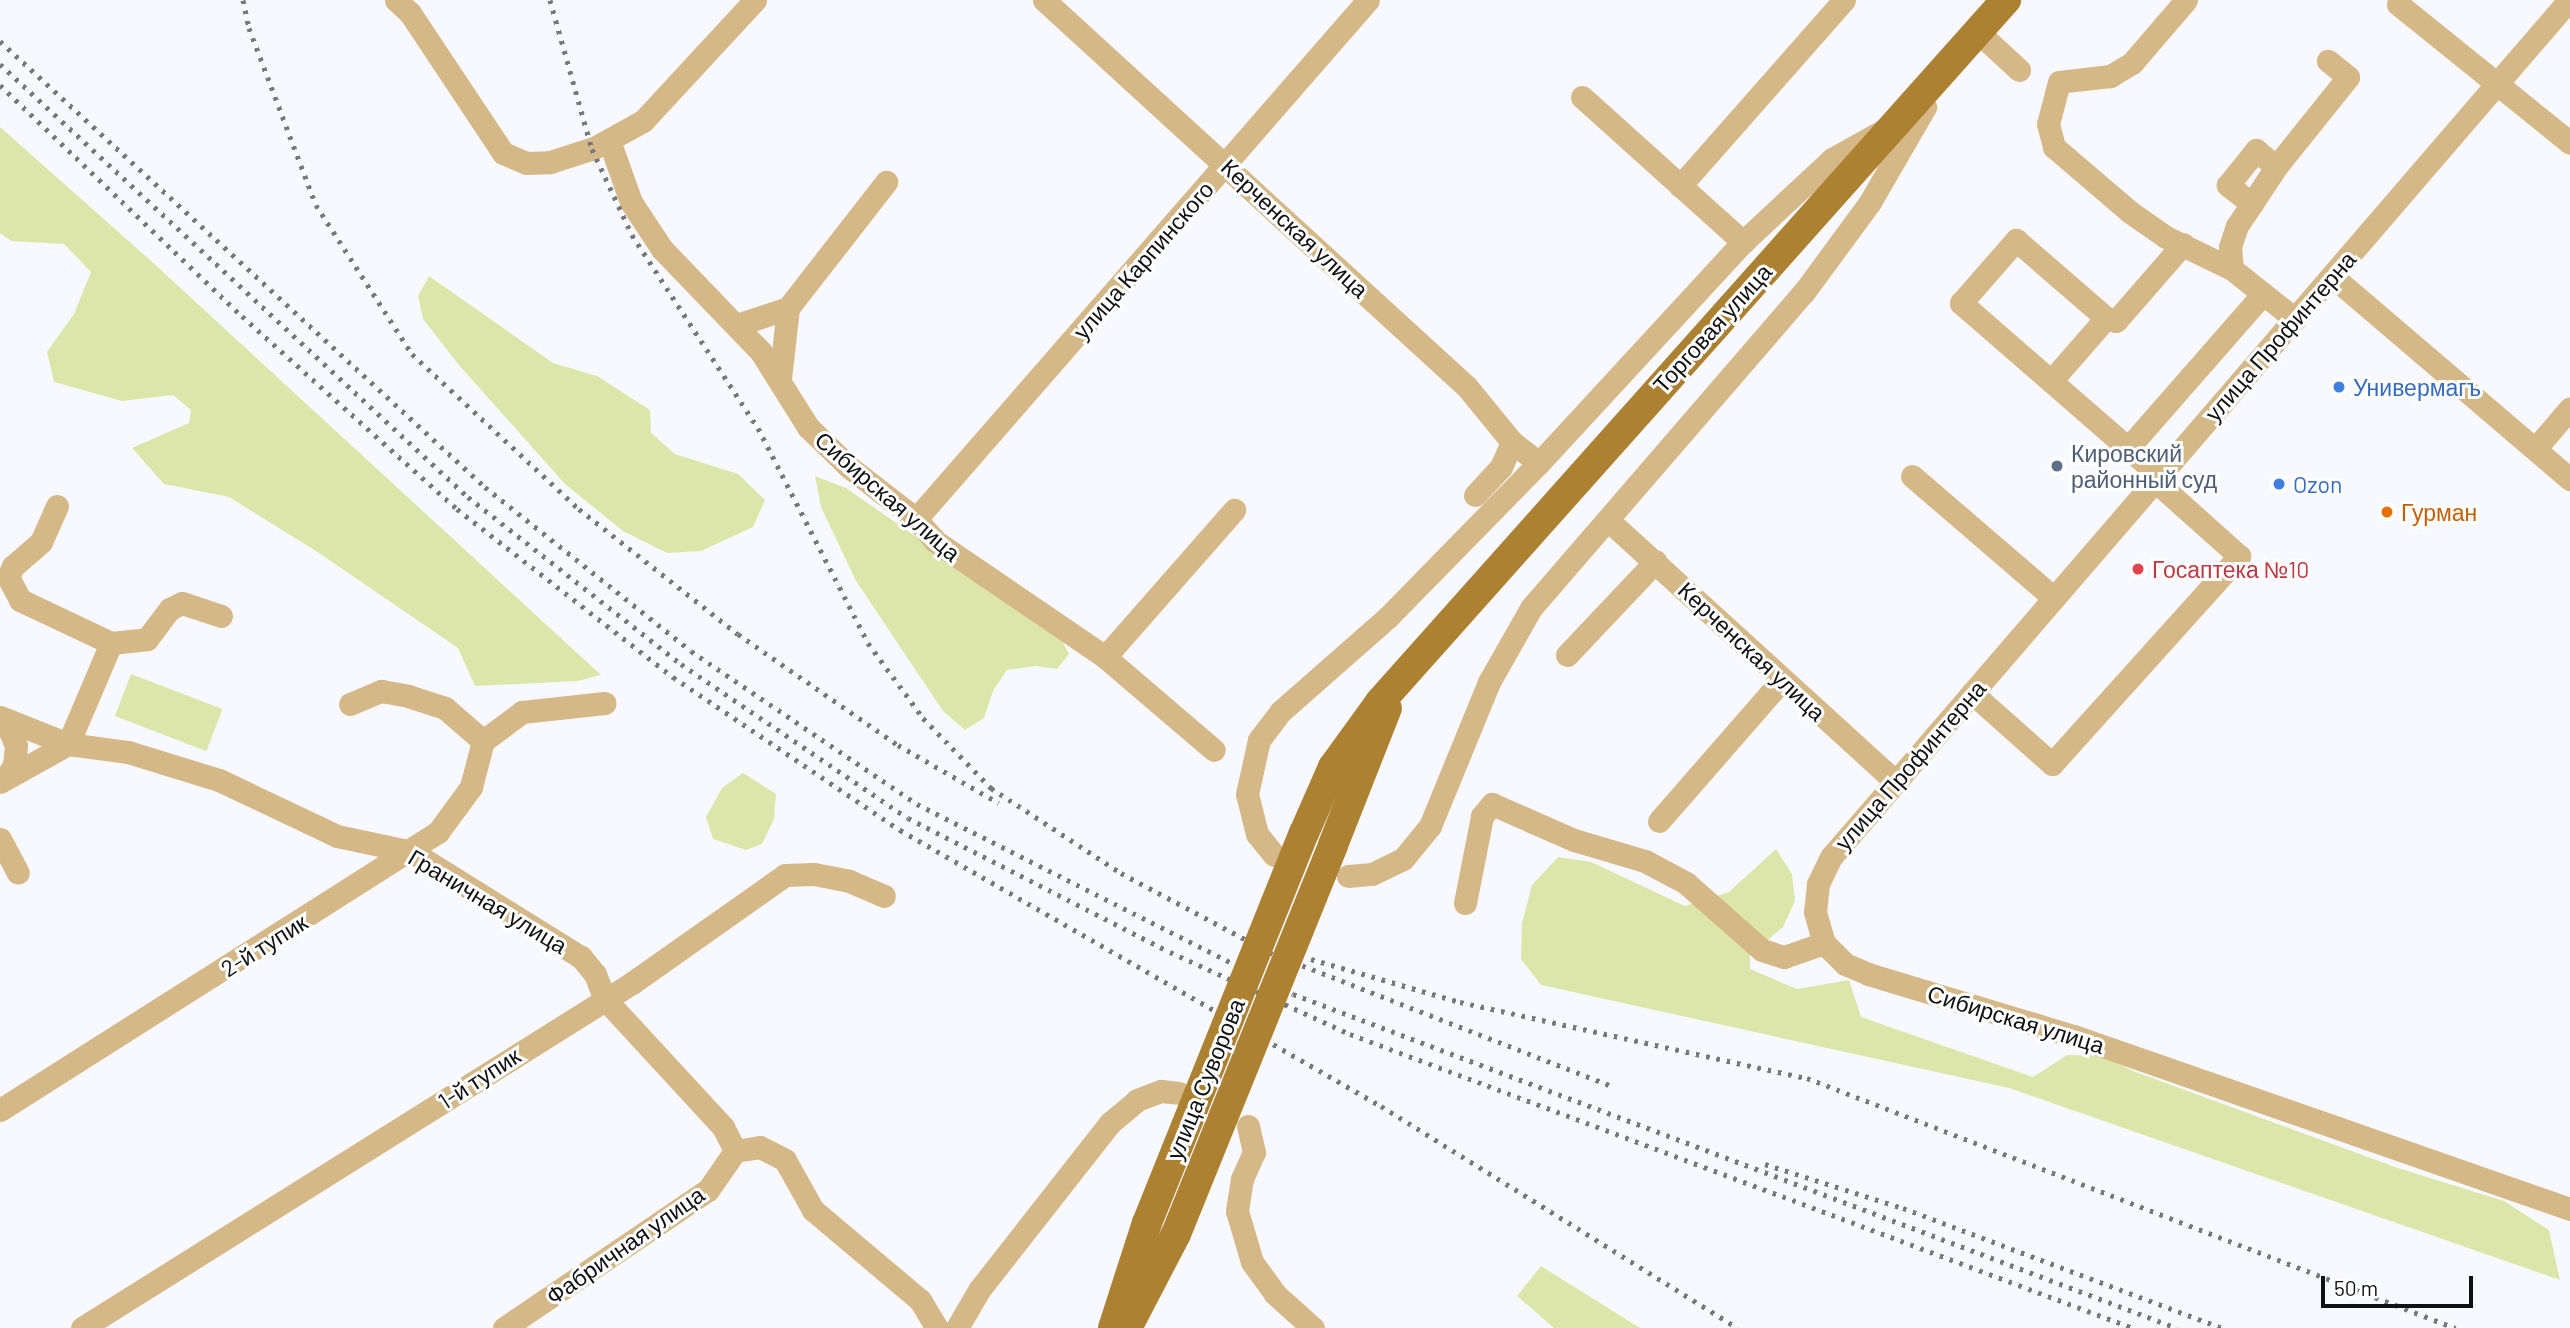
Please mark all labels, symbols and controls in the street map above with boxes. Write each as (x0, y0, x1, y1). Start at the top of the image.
street label: Керченская улица (1216, 153, 1374, 303)
street label: улица Карпинского (1067, 175, 1219, 345)
street label: улица Профинтерна (2199, 246, 2361, 426)
street label: Торговая улица (1647, 258, 1777, 398)
place label: Универмагъ (2353, 373, 2481, 401)
marker: Универмагъ (2331, 379, 2347, 395)
street label: Сибирская улица (810, 425, 966, 567)
place label: Кировский районный суд (2071, 439, 2217, 493)
marker: Кировский районный суд (2049, 458, 2065, 474)
place label: Ozon (2293, 470, 2342, 498)
marker: Ozon (2271, 476, 2287, 492)
place label: Гурман (2401, 498, 2477, 526)
marker: Гурман (2379, 504, 2395, 520)
place label: Госаптека №10 (2152, 555, 2309, 583)
marker: Госаптека №10 (2130, 561, 2146, 577)
street label: Керченская улица (1673, 576, 1831, 726)
street label: улица Профинтерна (1829, 675, 1991, 855)
street label: Граничная улица (404, 843, 572, 959)
street label: 2-й тупик (216, 908, 312, 982)
street label: Сибирская улица (1924, 979, 2108, 1059)
street label: улица Суворова (1160, 995, 1250, 1163)
street label: 1-й тупик (433, 1041, 525, 1115)
street label: Фабричная улица (541, 1180, 709, 1310)
scale bar (2325, 1262, 2477, 1306)
text: 50 m (2334, 1275, 2378, 1300)

